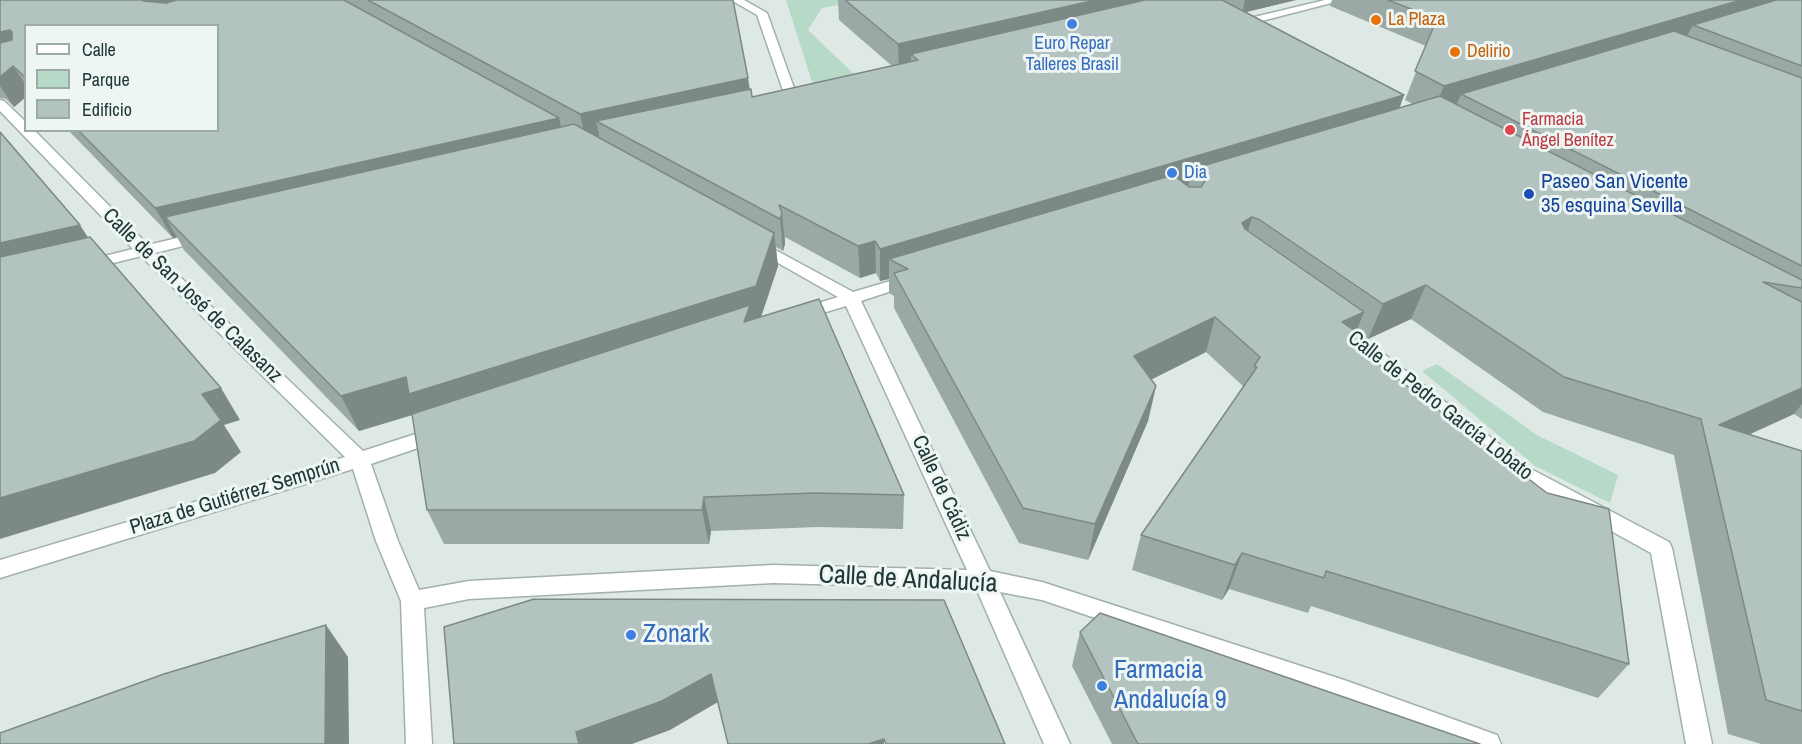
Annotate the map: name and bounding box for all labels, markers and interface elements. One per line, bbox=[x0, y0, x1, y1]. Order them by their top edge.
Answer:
place label: La Plaza bbox=[1388, 9, 1445, 31]
marker: La Plaza bbox=[1369, 13, 1383, 27]
marker: Euro Repar Talleres Brasil bbox=[1065, 17, 1079, 31]
legend bbox=[24, 24, 219, 132]
place label: Euro Repar Talleres Brasil bbox=[1026, 33, 1118, 76]
text: Calle bbox=[82, 37, 116, 62]
place label: Delirio bbox=[1467, 41, 1510, 63]
marker: Delirio bbox=[1448, 45, 1462, 59]
text: Parque bbox=[82, 67, 130, 92]
text: Edificio bbox=[82, 97, 132, 122]
place label: Farmacia Ángel Benítez bbox=[1522, 109, 1614, 152]
marker: Farmacia Ángel Benítez bbox=[1503, 123, 1517, 137]
place label: Dia bbox=[1184, 162, 1207, 184]
marker: Dia bbox=[1165, 166, 1179, 180]
place label: Paseo San Vicente 35 esquina Sevilla bbox=[1541, 169, 1688, 219]
marker: Paseo San Vicente 35 esquina Sevilla bbox=[1522, 187, 1536, 201]
street label: Calle de San José de Calasanz bbox=[97, 203, 287, 389]
street label: Calle de Pedro García Lobato bbox=[1342, 326, 1538, 486]
street label: Calle de Cádiz bbox=[906, 431, 976, 545]
street label: Plaza de Gutiérrez Semprún bbox=[127, 453, 343, 541]
street label: Calle de Andalucía bbox=[818, 560, 998, 600]
place label: Zonark bbox=[643, 619, 709, 651]
marker: Zonark bbox=[624, 628, 638, 642]
place label: Farmacia Andalucía 9 bbox=[1114, 655, 1227, 716]
marker: Farmacia Andalucía 9 bbox=[1095, 679, 1109, 693]

